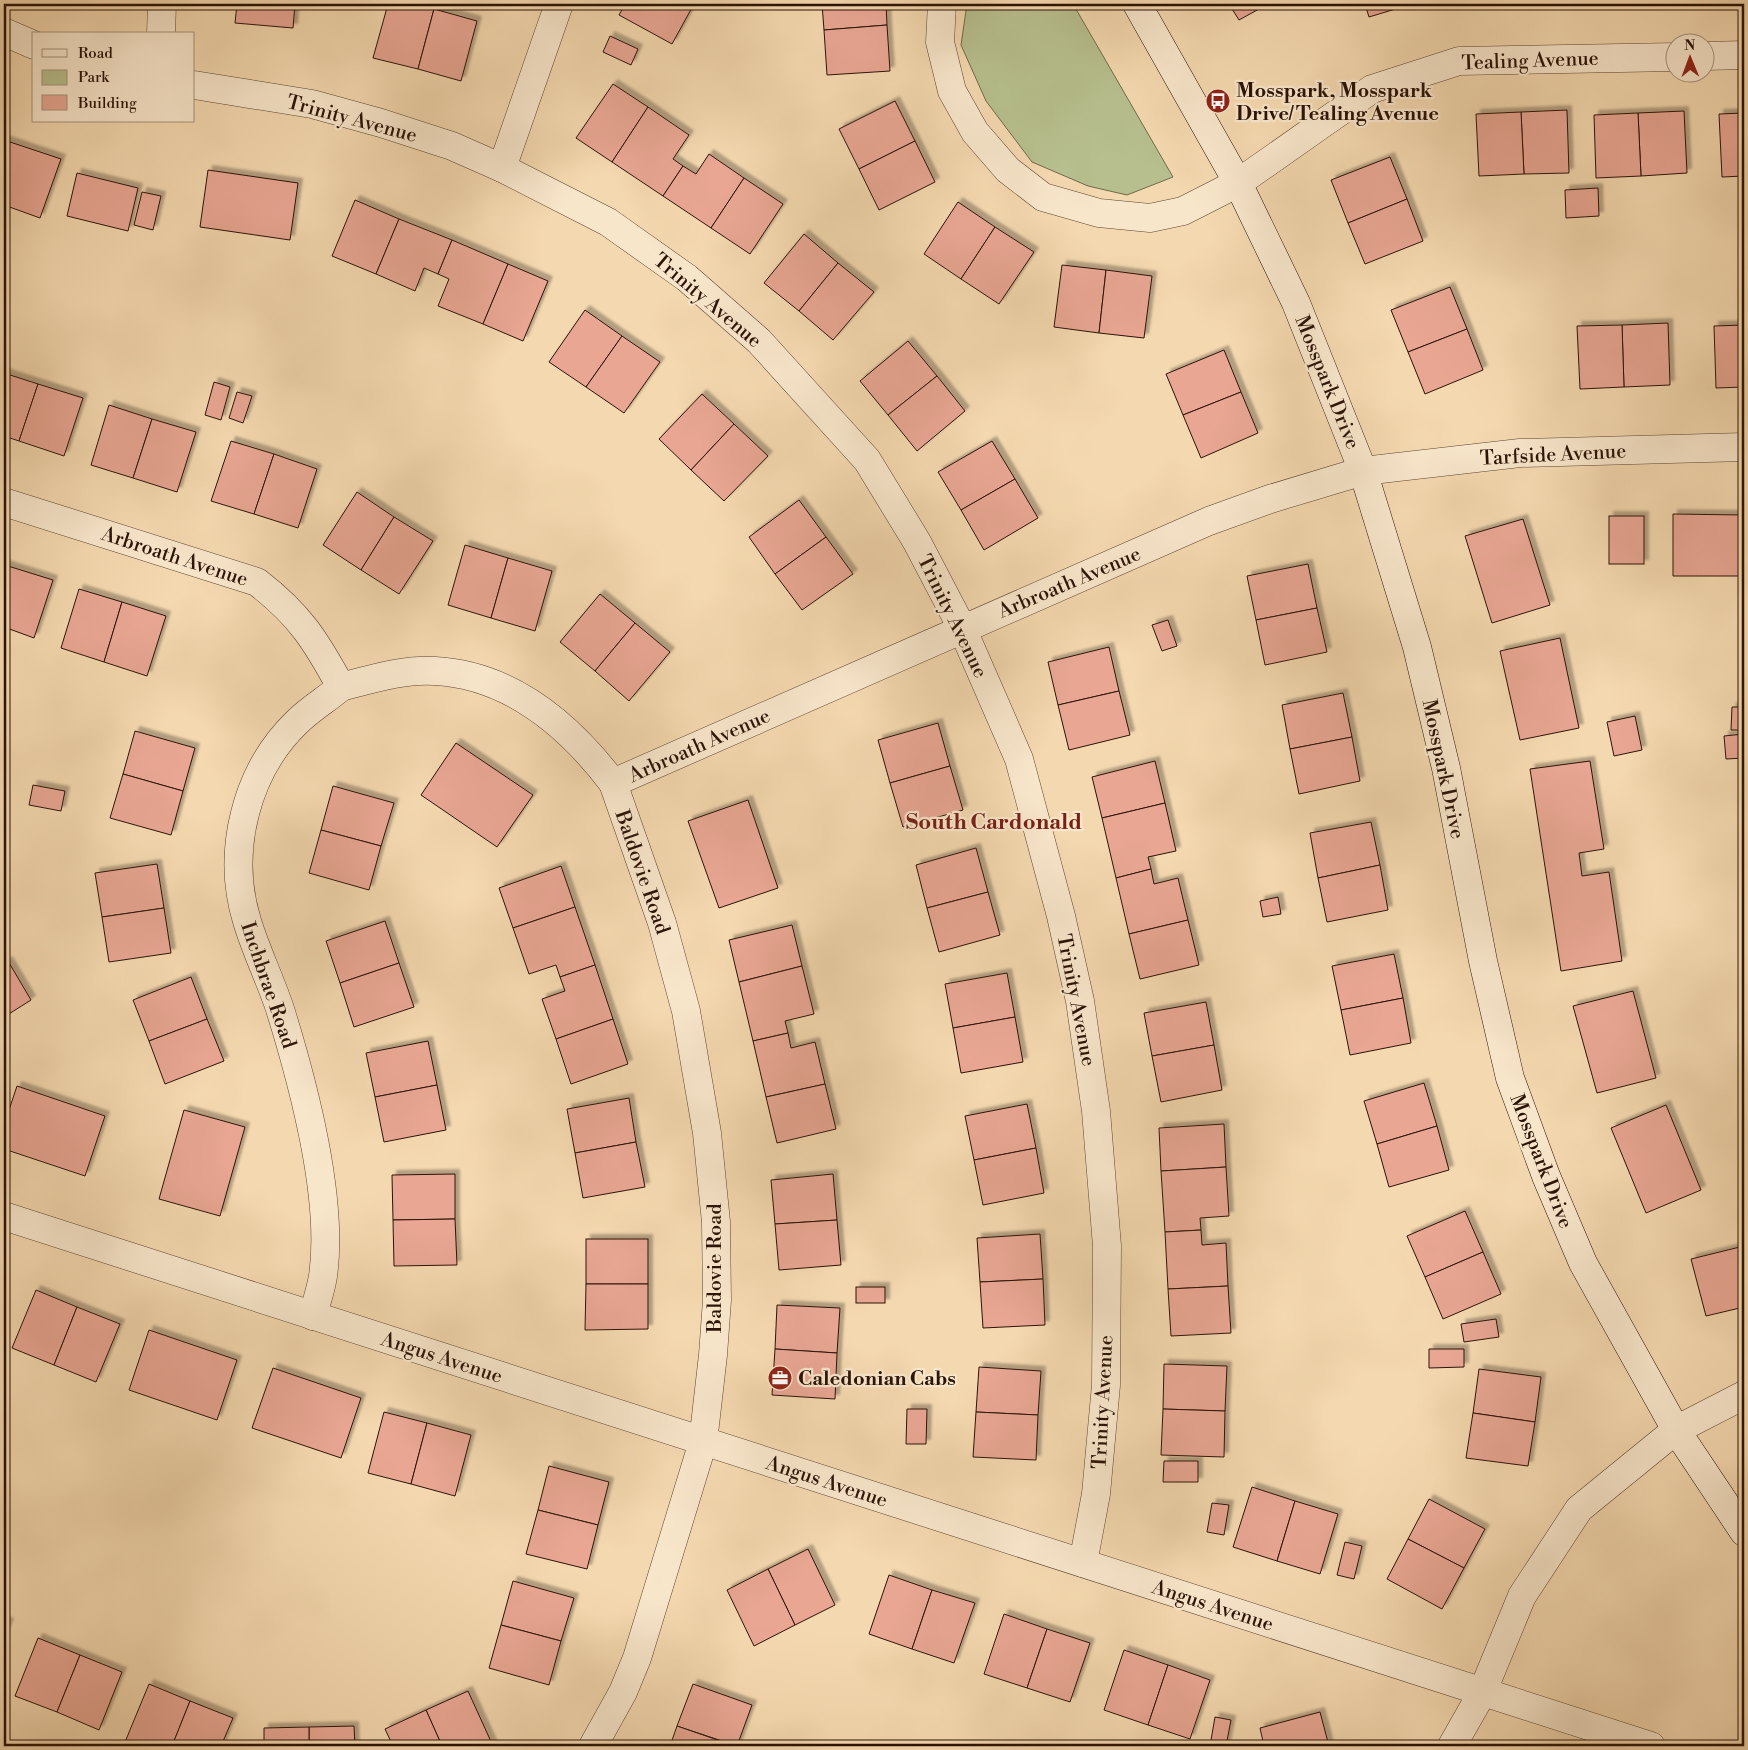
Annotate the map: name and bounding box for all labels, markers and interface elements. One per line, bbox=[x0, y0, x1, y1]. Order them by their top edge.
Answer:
legend bbox=[32, 32, 195, 122]
north arrow bbox=[1666, 32, 1716, 82]
text: N bbox=[1684, 37, 1695, 55]
text: Road bbox=[78, 44, 113, 63]
street label: Tealing Avenue bbox=[1461, 47, 1599, 76]
text: Park bbox=[78, 68, 110, 87]
place label: Mosspark, Mosspark Drive/ Tealing Avenue bbox=[1236, 79, 1439, 127]
bus stop icon: Mosspark, Mosspark Drive/ Tealing Avenue bbox=[1205, 88, 1231, 114]
street label: Trinity Avenue bbox=[284, 90, 420, 149]
text: Building bbox=[77, 94, 137, 113]
street label: Trinity Avenue bbox=[648, 249, 766, 354]
street label: Mosspark Drive bbox=[1288, 312, 1365, 453]
street label: Tarfside Avenue bbox=[1479, 439, 1627, 472]
street label: Arbroath Avenue bbox=[97, 522, 251, 593]
street label: Arbroath Avenue bbox=[994, 542, 1145, 625]
street label: Trinity Avenue bbox=[911, 551, 992, 682]
street label: Mosspark Drive bbox=[1416, 697, 1470, 841]
street label: Arbroath Avenue bbox=[624, 704, 774, 789]
street label: Baldovie Road bbox=[608, 806, 675, 938]
district label: South Cardonald bbox=[906, 809, 1082, 836]
street label: Inchbrae Road bbox=[234, 919, 301, 1053]
street label: Trinity Avenue bbox=[1050, 932, 1101, 1068]
street label: Mosspark Drive bbox=[1503, 1091, 1578, 1232]
street label: Baldovie Road bbox=[703, 1203, 728, 1334]
street label: Angus Avenue bbox=[377, 1327, 505, 1390]
street label: Trinity Avenue bbox=[1088, 1335, 1119, 1470]
office icon: Caledonian Cabs bbox=[767, 1365, 793, 1391]
place label: Caledonian Cabs bbox=[798, 1367, 956, 1392]
street label: Angus Avenue bbox=[762, 1451, 890, 1514]
street label: Angus Avenue bbox=[1148, 1575, 1276, 1638]

